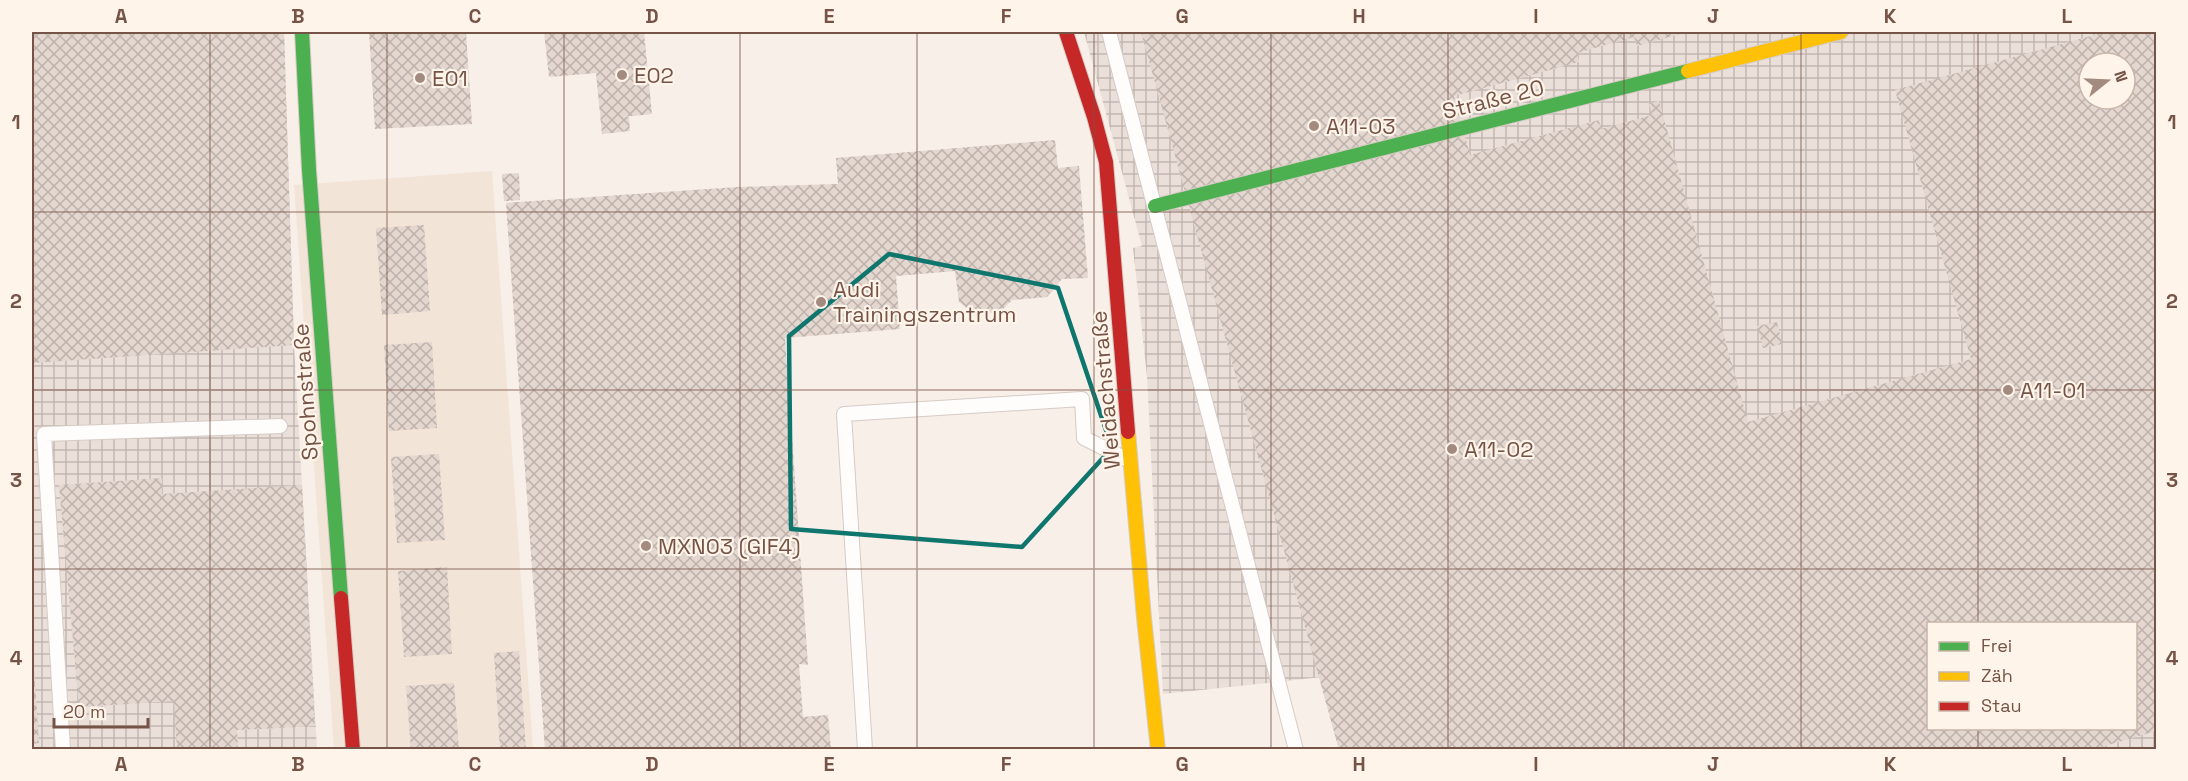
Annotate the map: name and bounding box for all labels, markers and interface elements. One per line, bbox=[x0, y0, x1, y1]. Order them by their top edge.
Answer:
text: A bbox=[115, 3, 128, 29]
text: B bbox=[291, 3, 305, 29]
text: C bbox=[469, 3, 482, 29]
text: D bbox=[645, 3, 659, 29]
text: E bbox=[823, 3, 835, 29]
text: F bbox=[1001, 3, 1012, 29]
text: G bbox=[1175, 3, 1189, 29]
text: H bbox=[1352, 3, 1366, 29]
text: I bbox=[1533, 3, 1539, 29]
text: J bbox=[1707, 3, 1719, 29]
text: K bbox=[1884, 3, 1897, 29]
text: L bbox=[2062, 3, 2073, 29]
north arrow bbox=[2077, 51, 2137, 111]
place label: E02 bbox=[634, 61, 674, 89]
place label: E01 bbox=[432, 64, 468, 92]
marker: E02 bbox=[615, 68, 629, 82]
text: N bbox=[2109, 68, 2132, 85]
marker: E01 bbox=[413, 71, 427, 85]
street label: Straße 20 bbox=[1439, 73, 1547, 125]
text: 1 bbox=[11, 109, 21, 135]
text: 1 bbox=[2167, 109, 2177, 135]
place label: A11-03 bbox=[1326, 112, 1396, 140]
marker: A11-03 bbox=[1307, 119, 1321, 133]
place label: Audi Trainingszentrum bbox=[833, 275, 1016, 328]
text: 2 bbox=[10, 288, 22, 314]
text: 2 bbox=[2166, 288, 2178, 314]
marker: Audi Trainingszentrum bbox=[814, 295, 828, 309]
street label: Weidachstraße bbox=[1084, 309, 1126, 471]
street label: Spohnstraße bbox=[286, 323, 324, 461]
place label: A11-01 bbox=[2020, 376, 2086, 404]
marker: A11-01 bbox=[2001, 383, 2015, 397]
place label: A11-02 bbox=[1464, 435, 1534, 463]
marker: A11-02 bbox=[1445, 442, 1459, 456]
text: 3 bbox=[10, 467, 22, 493]
text: 3 bbox=[2166, 467, 2178, 493]
place label: MXN03 (GIF4) bbox=[658, 532, 801, 560]
marker: MXN03 (GIF4) bbox=[639, 539, 653, 553]
legend bbox=[1927, 622, 2137, 730]
text: Frei bbox=[1981, 634, 2012, 657]
text: 4 bbox=[10, 645, 23, 671]
text: 4 bbox=[2166, 645, 2179, 671]
text: Zäh bbox=[1981, 664, 2013, 687]
scale bar bbox=[54, 691, 148, 729]
text: Stau bbox=[1981, 694, 2021, 717]
text: 20 m bbox=[63, 700, 106, 723]
text: A bbox=[115, 751, 128, 777]
text: B bbox=[291, 751, 305, 777]
text: C bbox=[469, 751, 482, 777]
text: D bbox=[645, 751, 659, 777]
text: E bbox=[823, 751, 835, 777]
text: F bbox=[1001, 751, 1012, 777]
text: G bbox=[1175, 751, 1189, 777]
text: H bbox=[1352, 751, 1366, 777]
text: I bbox=[1533, 751, 1539, 777]
text: J bbox=[1707, 751, 1719, 777]
text: K bbox=[1884, 751, 1897, 777]
text: L bbox=[2062, 751, 2073, 777]

